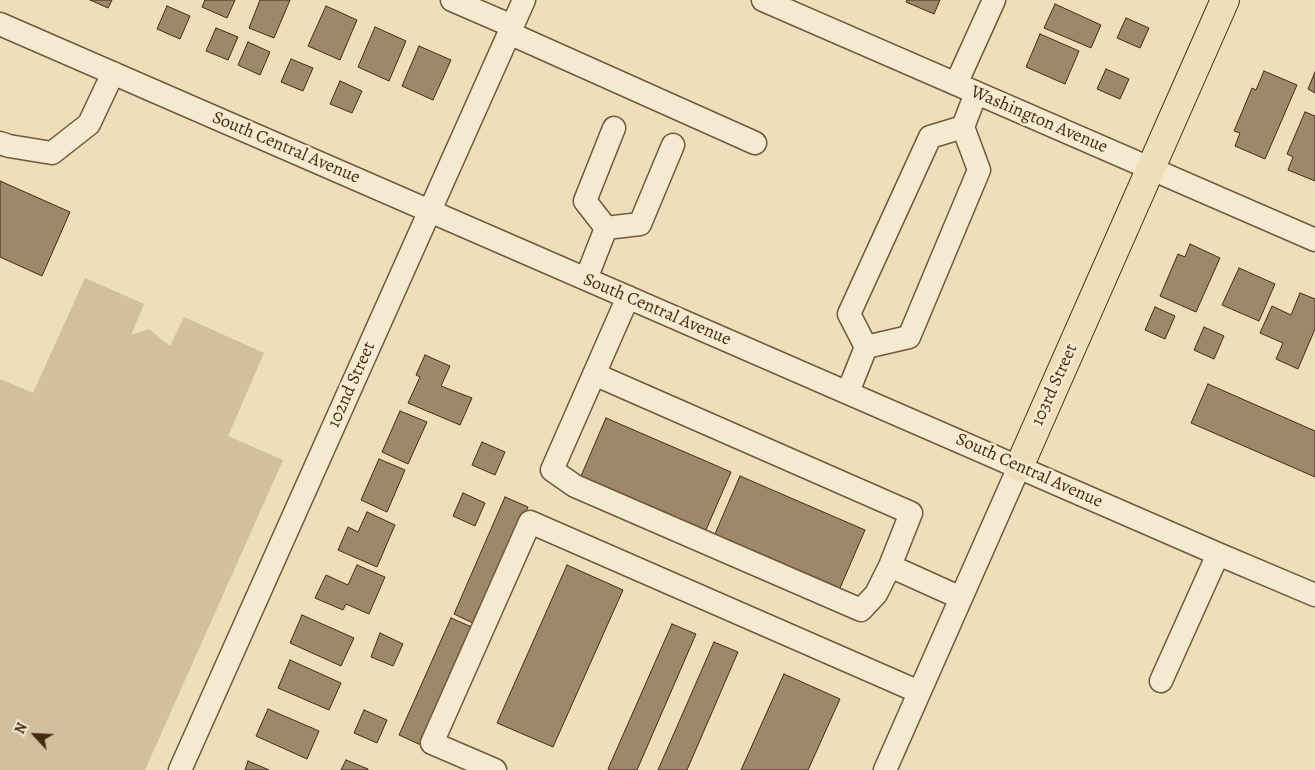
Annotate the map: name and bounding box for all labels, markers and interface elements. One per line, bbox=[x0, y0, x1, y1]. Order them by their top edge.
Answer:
street label: Washington Avenue bbox=[967, 81, 1111, 159]
street label: South Central Avenue bbox=[209, 107, 363, 189]
street label: South Central Avenue bbox=[580, 269, 734, 351]
street label: 102nd Street bbox=[323, 339, 381, 431]
street label: 103rd Street bbox=[1027, 341, 1083, 429]
street label: South Central Avenue bbox=[952, 429, 1106, 513]
north arrow bbox=[10, 710, 60, 760]
text: N bbox=[10, 720, 32, 737]

